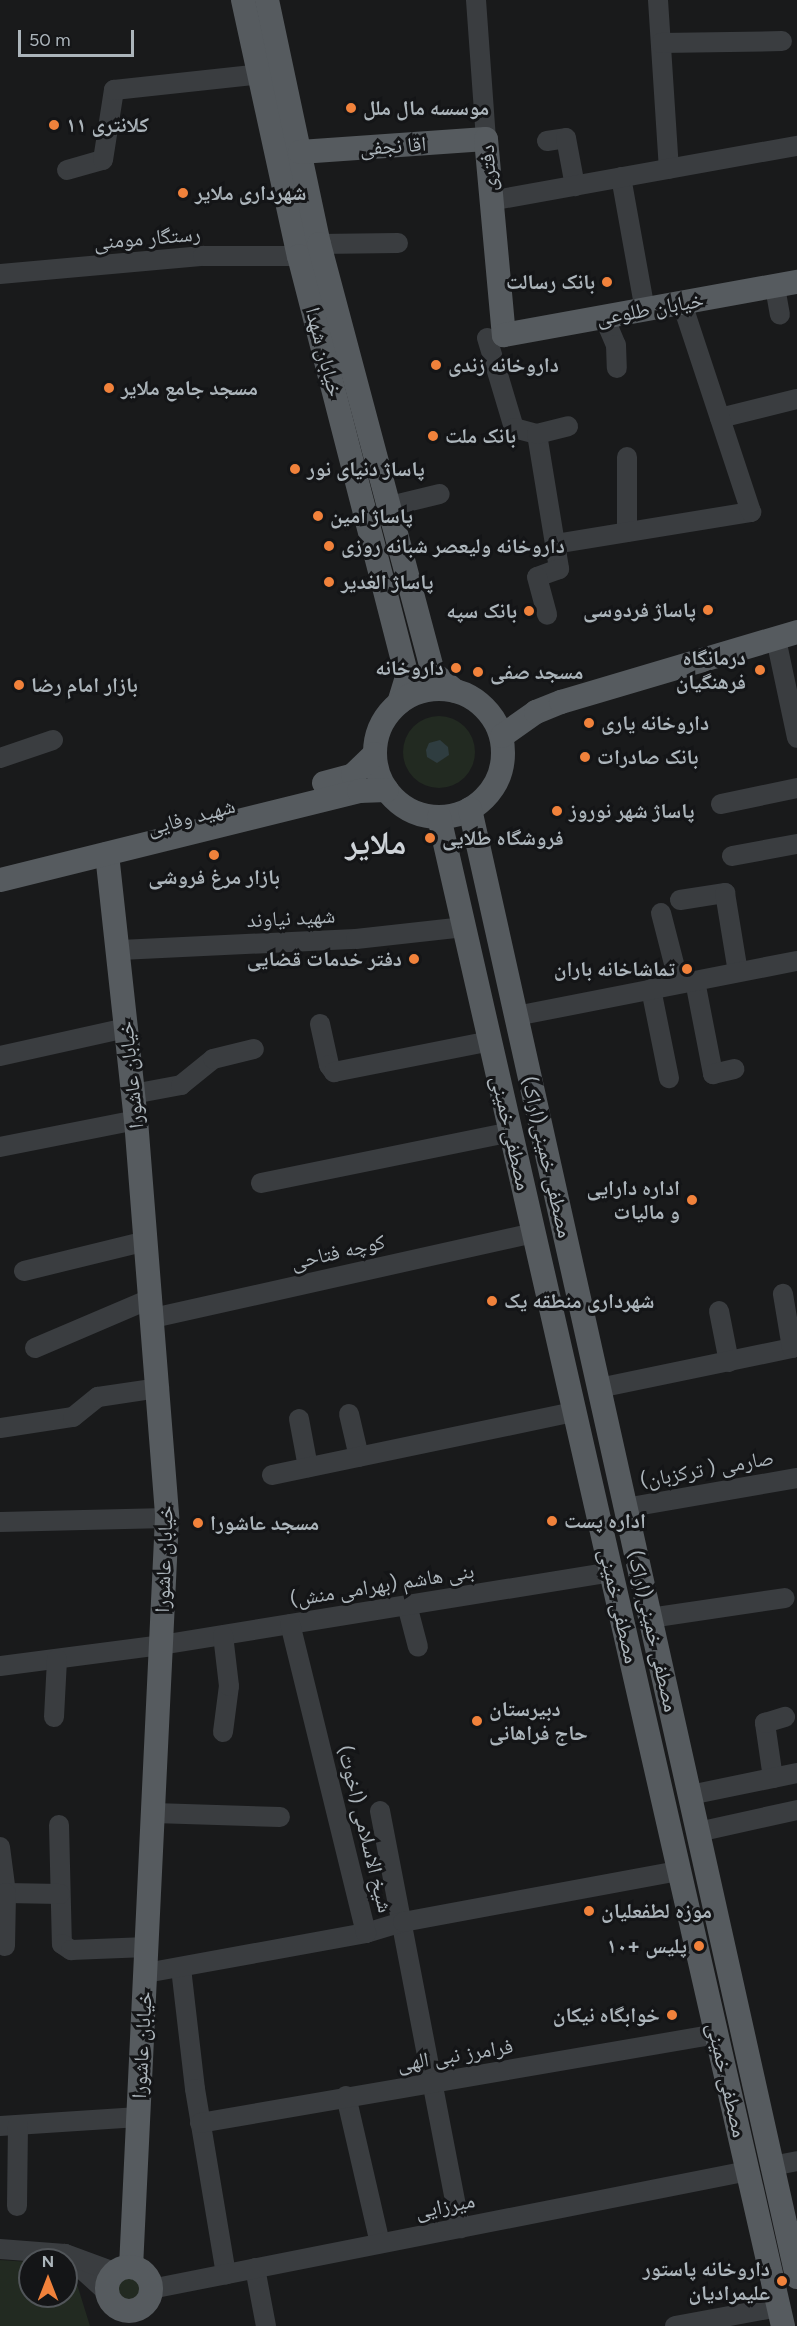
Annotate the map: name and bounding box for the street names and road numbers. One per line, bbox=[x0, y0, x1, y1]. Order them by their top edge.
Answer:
street label: اقا نجفی bbox=[359, 131, 427, 161]
street label: دفتری bbox=[474, 144, 502, 192]
street label: رستگار مومنی bbox=[92, 221, 202, 255]
street label: خیابان طلوعی bbox=[594, 287, 706, 331]
street label: خیابان شهدا bbox=[300, 305, 348, 399]
street label: شهید وفایی bbox=[144, 793, 238, 841]
street label: شهید نیاوند bbox=[246, 903, 336, 933]
street label: خیابان عاشورا bbox=[113, 1020, 149, 1130]
street label: مصطفی خمینی bbox=[486, 1073, 536, 1193]
street label: مصطفی خمینی(اراک) bbox=[516, 1074, 578, 1240]
street label: کوچه فتاحی bbox=[288, 1229, 388, 1275]
street label: صارمی ( ترکزبان) bbox=[638, 1445, 776, 1493]
street label: خیابان عاشورا bbox=[150, 1505, 178, 1613]
street label: مصطفی خمینی bbox=[594, 1546, 644, 1666]
street label: مصطفی خمینی(اراک) bbox=[622, 1548, 684, 1714]
street label: بنی هاشم (بهرامی منش) bbox=[288, 1558, 476, 1612]
street label: شیخ الاسلامی (اخوت) bbox=[332, 1743, 398, 1915]
street label: خیابان عاشورا bbox=[127, 1991, 157, 2099]
street label: مصطفی خمینی bbox=[702, 2020, 752, 2140]
street label: فرامرز نبی الهی bbox=[395, 2033, 515, 2077]
street label: میرزایی bbox=[413, 2188, 477, 2224]

